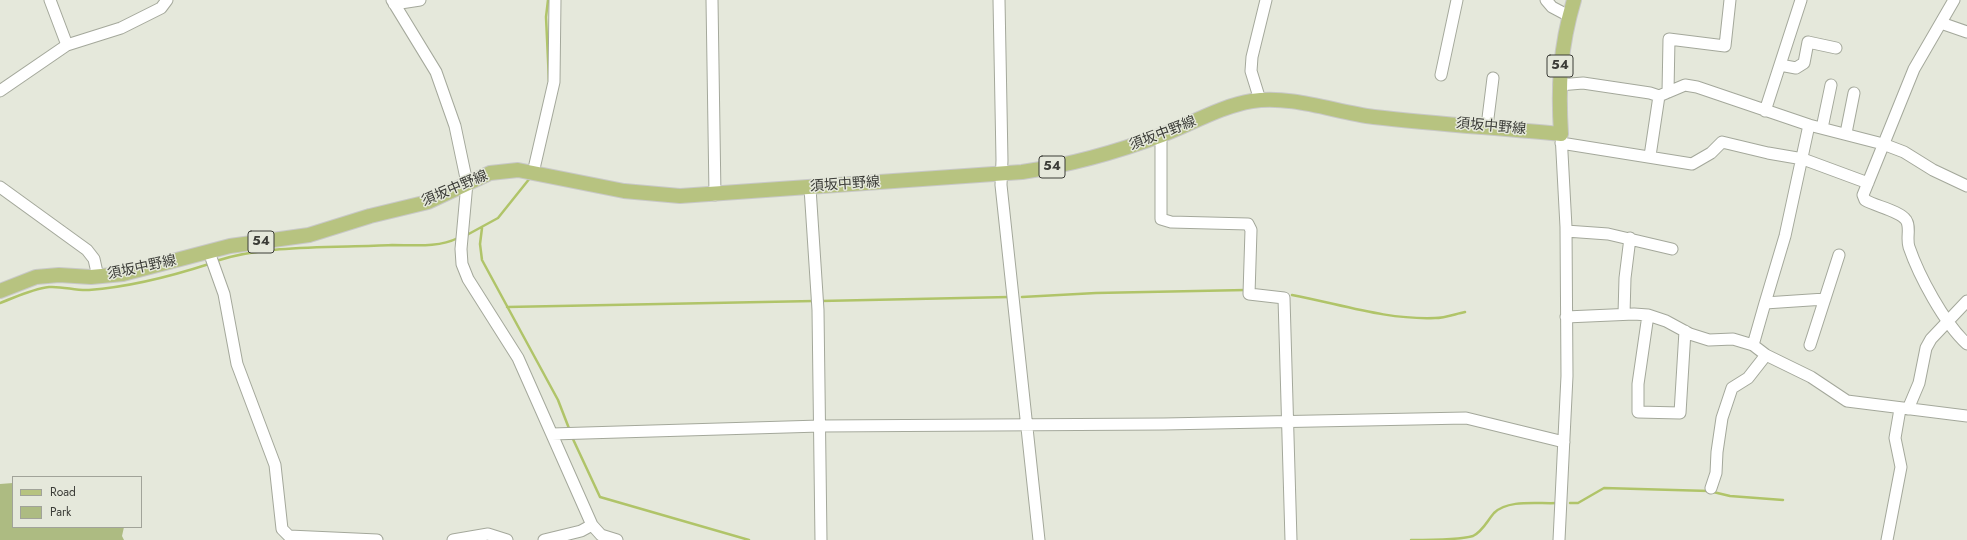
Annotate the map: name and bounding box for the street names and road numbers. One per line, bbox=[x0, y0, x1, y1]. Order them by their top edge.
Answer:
road number: 54 bbox=[1547, 55, 1573, 77]
street label: 須坂中野線 bbox=[1127, 114, 1199, 154]
street label: 須坂中野線 bbox=[1455, 116, 1527, 138]
road number: 54 bbox=[1039, 156, 1065, 178]
street label: 須坂中野線 bbox=[420, 168, 490, 210]
street label: 須坂中野線 bbox=[809, 174, 881, 196]
road number: 54 bbox=[248, 231, 274, 253]
street label: 須坂中野線 bbox=[106, 253, 178, 283]

